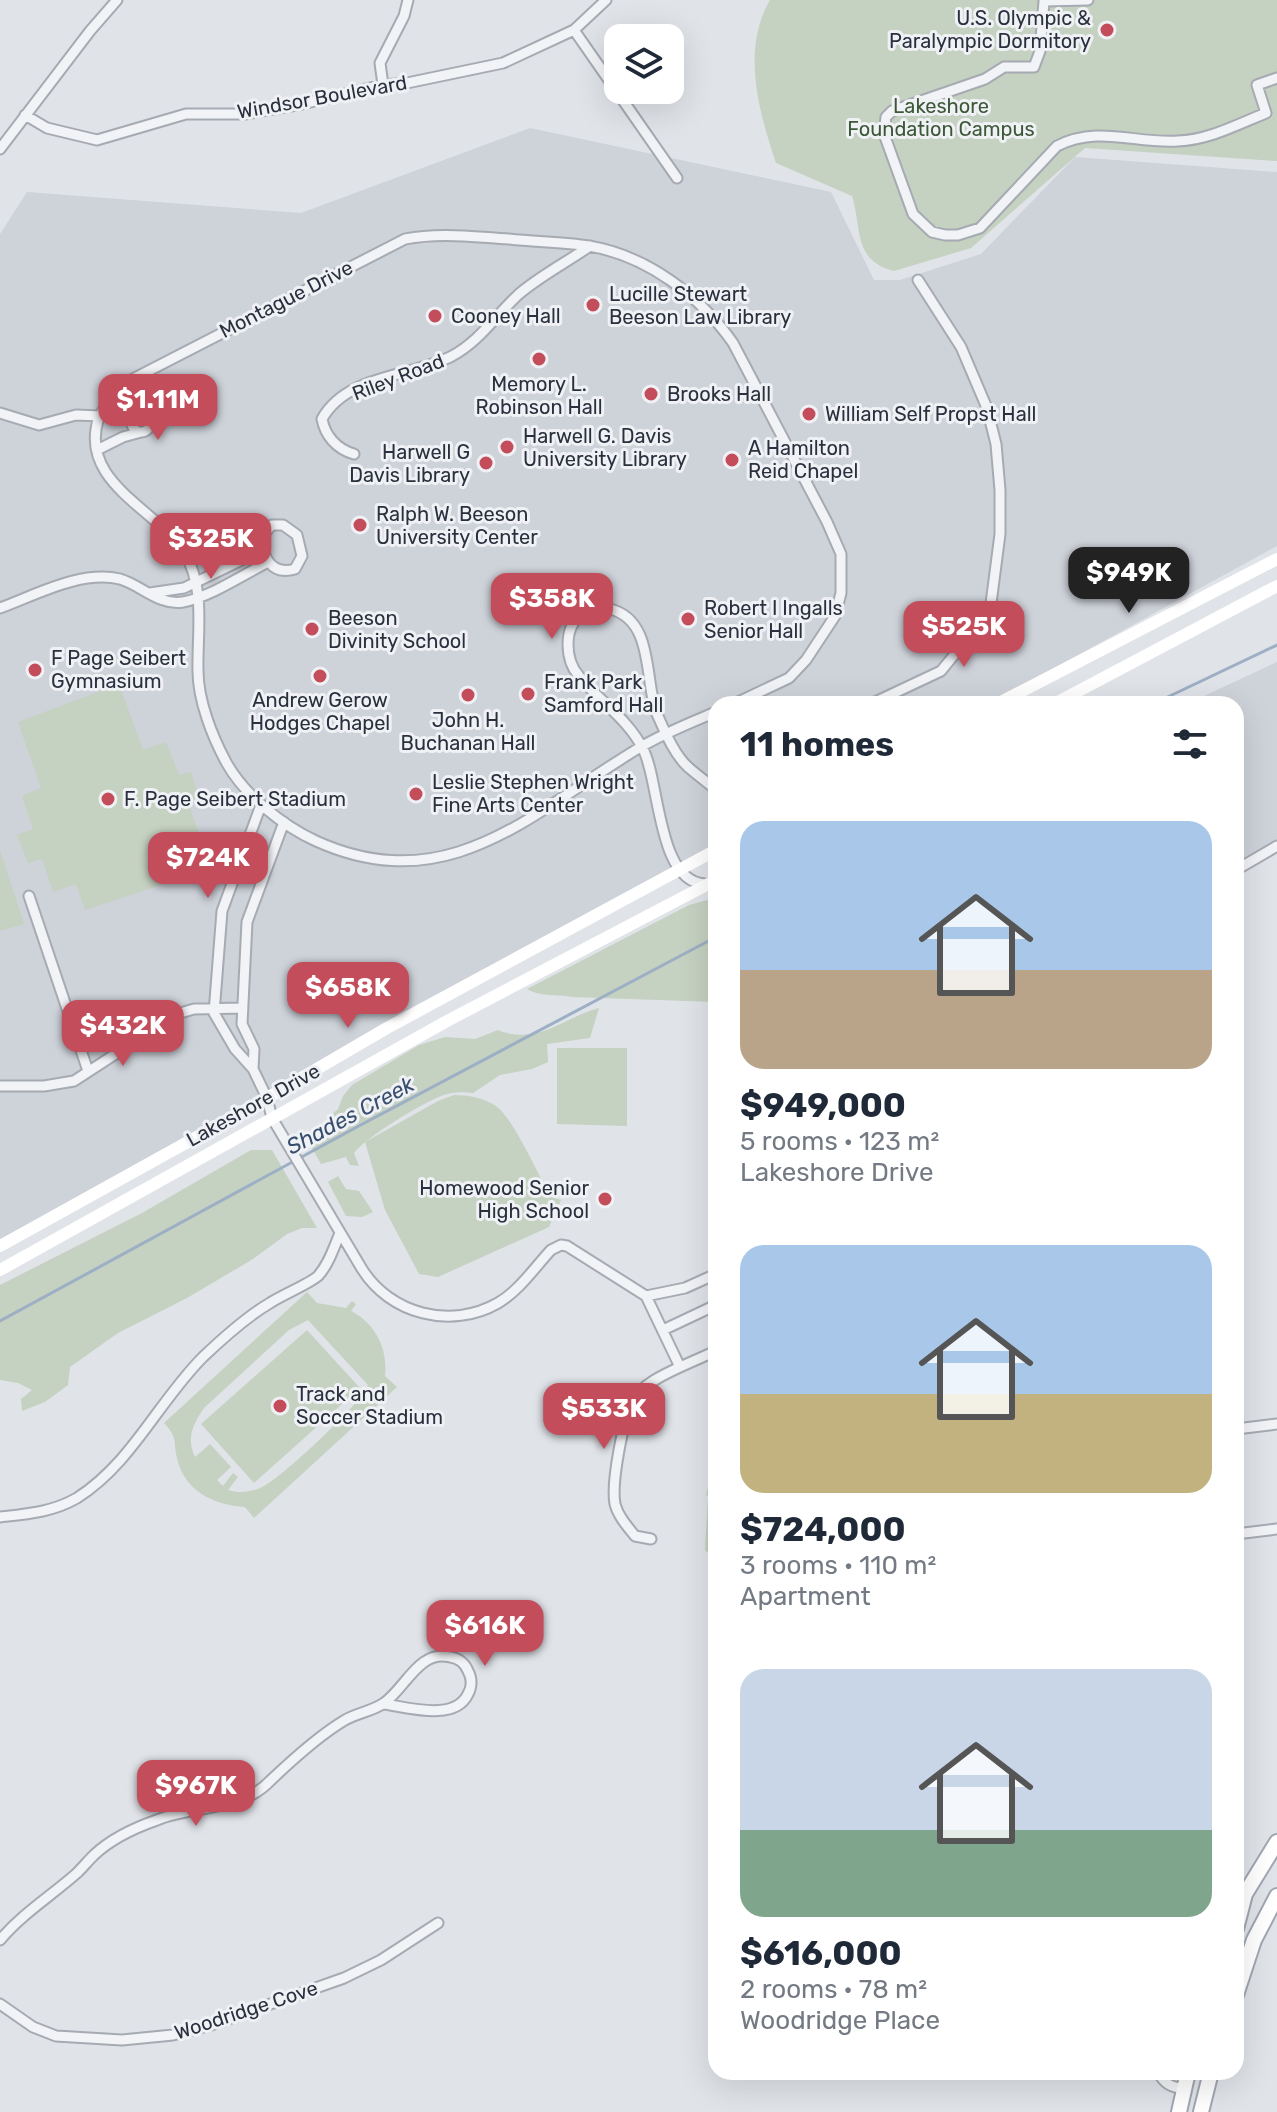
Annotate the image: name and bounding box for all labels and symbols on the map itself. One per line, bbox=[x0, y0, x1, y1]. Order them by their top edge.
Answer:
place label: U.S. Olympic & Paralympic Dormitory bbox=[889, 6, 1091, 53]
marker: U.S. Olympic & Paralympic Dormitory bbox=[1098, 21, 1116, 39]
street label: Windsor Boulevard bbox=[235, 70, 409, 124]
park label: Lakeshore Foundation Campus bbox=[847, 94, 1035, 141]
street label: Montague Drive bbox=[215, 255, 357, 343]
place label: Lucille Stewart Beeson Law Library bbox=[609, 282, 791, 329]
marker: Lucille Stewart Beeson Law Library bbox=[584, 296, 602, 314]
place label: Cooney Hall bbox=[451, 304, 561, 328]
marker: Cooney Hall bbox=[426, 307, 444, 325]
street label: Riley Road bbox=[349, 349, 447, 405]
marker: Memory L. Robinson Hall bbox=[530, 350, 548, 368]
place label: Memory L. Robinson Hall bbox=[475, 372, 603, 419]
pin: $1.11M bbox=[93, 374, 223, 442]
place label: Brooks Hall bbox=[667, 382, 771, 406]
marker: Brooks Hall bbox=[642, 385, 660, 403]
place label: William Self Propst Hall bbox=[825, 402, 1036, 426]
marker: William Self Propst Hall bbox=[800, 405, 818, 423]
place label: Harwell G. Davis University Library bbox=[523, 424, 687, 471]
place label: A Hamilton Reid Chapel bbox=[748, 436, 858, 483]
marker: Harwell G. Davis University Library bbox=[498, 438, 516, 456]
place label: Harwell G Davis Library bbox=[349, 440, 470, 487]
marker: A Hamilton Reid Chapel bbox=[723, 451, 741, 469]
marker: Harwell G Davis Library bbox=[477, 454, 495, 472]
place label: Ralph W. Beeson University Center bbox=[376, 502, 538, 549]
pin: $325K bbox=[155, 513, 267, 581]
marker: Ralph W. Beeson University Center bbox=[351, 516, 369, 534]
pin: $949K bbox=[1073, 547, 1185, 615]
pin: $358K bbox=[496, 573, 608, 641]
place label: Robert I Ingalls Senior Hall bbox=[704, 596, 843, 643]
pin: $525K bbox=[908, 601, 1020, 669]
place label: Beeson Divinity School bbox=[328, 606, 466, 653]
marker: Robert I Ingalls Senior Hall bbox=[679, 610, 697, 628]
marker: Beeson Divinity School bbox=[303, 620, 321, 638]
place label: F Page Seibert Gymnasium bbox=[51, 646, 186, 693]
marker: F Page Seibert Gymnasium bbox=[26, 661, 44, 679]
marker: Andrew Gerow Hodges Chapel bbox=[311, 667, 329, 685]
place label: Frank Park Samford Hall bbox=[544, 670, 663, 717]
marker: Frank Park Samford Hall bbox=[519, 685, 537, 703]
marker: John H. Buchanan Hall bbox=[459, 686, 477, 704]
place label: Andrew Gerow Hodges Chapel bbox=[250, 688, 390, 735]
place label: John H. Buchanan Hall bbox=[401, 708, 535, 755]
place label: Leslie Stephen Wright Fine Arts Center bbox=[432, 770, 634, 817]
marker: Leslie Stephen Wright Fine Arts Center bbox=[407, 785, 425, 803]
place label: F. Page Seibert Stadium bbox=[124, 787, 346, 811]
marker: F. Page Seibert Stadium bbox=[99, 790, 117, 808]
pin: $724K bbox=[152, 832, 264, 900]
pin: $658K bbox=[292, 962, 404, 1030]
pin: $432K bbox=[67, 1000, 179, 1068]
street label: Lakeshore Drive bbox=[182, 1058, 324, 1152]
water label: Shades Creek bbox=[282, 1070, 419, 1160]
place label: Homewood Senior High School bbox=[419, 1176, 589, 1223]
marker: Homewood Senior High School bbox=[596, 1190, 614, 1208]
place label: Track and Soccer Stadium bbox=[296, 1382, 443, 1429]
pin: $533K bbox=[548, 1383, 660, 1451]
marker: Track and Soccer Stadium bbox=[271, 1397, 289, 1415]
pin: $616K bbox=[429, 1600, 541, 1668]
pin: $967K bbox=[140, 1760, 252, 1828]
street label: Woodridge Cove bbox=[171, 1976, 321, 2044]

